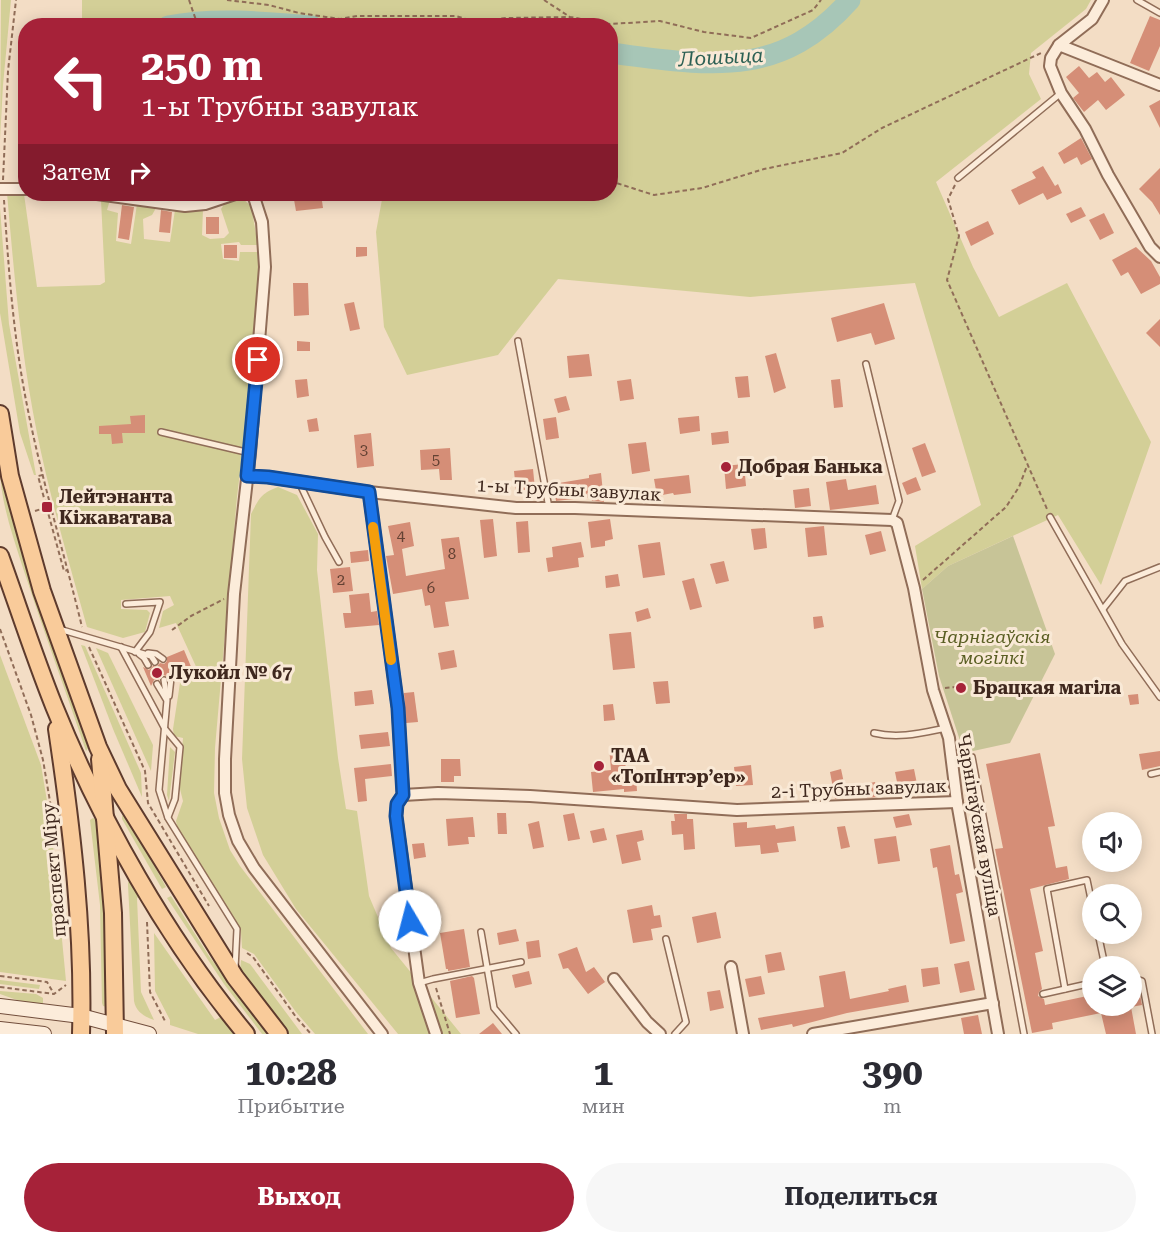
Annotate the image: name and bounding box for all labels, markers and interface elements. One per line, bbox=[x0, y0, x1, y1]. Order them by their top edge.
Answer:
text: 250 m bbox=[141, 41, 263, 90]
icon: left bbox=[42, 42, 120, 120]
water label: Лошыца bbox=[677, 43, 764, 71]
text: 1-ы Трубны завулак bbox=[141, 91, 419, 123]
icon: right bbox=[123, 156, 156, 189]
text: Затем bbox=[42, 160, 111, 185]
pin bbox=[232, 334, 283, 385]
icon: arrive bbox=[241, 343, 274, 376]
house number: 3 bbox=[360, 441, 368, 459]
house number: 5 bbox=[432, 451, 440, 469]
place label: Добрая Банька bbox=[738, 456, 883, 477]
marker: Добрая Банька bbox=[719, 460, 733, 474]
street label: 1-ы Трубны завулак bbox=[476, 474, 662, 505]
place label: Лейтэнанта Кіжаватава bbox=[59, 486, 173, 528]
marker: Лейтэнанта Кіжаватава bbox=[40, 500, 54, 514]
house number: 4 bbox=[397, 527, 406, 545]
house number: 8 bbox=[448, 545, 456, 563]
house number: 2 bbox=[337, 571, 345, 589]
house number: 6 bbox=[427, 579, 435, 597]
park label: Чарнігаўскія могілкі bbox=[933, 626, 1051, 668]
place label: Лукойл № 67 bbox=[169, 662, 292, 683]
marker: Лукойл № 67 bbox=[150, 666, 164, 680]
place label: Брацкая магіла bbox=[973, 677, 1122, 698]
marker: Брацкая магіла bbox=[954, 681, 968, 695]
street label: Чарнігаўская вуліца bbox=[953, 732, 1006, 918]
place label: ТАА «ТопІнтэрʼер» bbox=[611, 745, 746, 787]
marker: ТАА «ТопІнтэрʼер» bbox=[592, 759, 606, 773]
street label: 2-і Трубны завулак bbox=[771, 775, 947, 802]
street label: праспект Міру bbox=[37, 802, 70, 938]
map controls bbox=[1082, 812, 1142, 1016]
button: sound bbox=[1082, 812, 1142, 872]
button: search bbox=[1082, 884, 1142, 944]
position arrow bbox=[378, 889, 442, 953]
button: layers bbox=[1082, 956, 1142, 1016]
text: 10:28 bbox=[245, 1052, 337, 1094]
text: 1 bbox=[593, 1052, 613, 1094]
text: 390 bbox=[862, 1052, 923, 1094]
text: Прибытие bbox=[237, 1094, 345, 1118]
text: мин bbox=[582, 1094, 625, 1118]
text: m bbox=[883, 1094, 901, 1118]
button: Выход bbox=[24, 1163, 574, 1232]
button: Поделиться bbox=[586, 1163, 1136, 1232]

